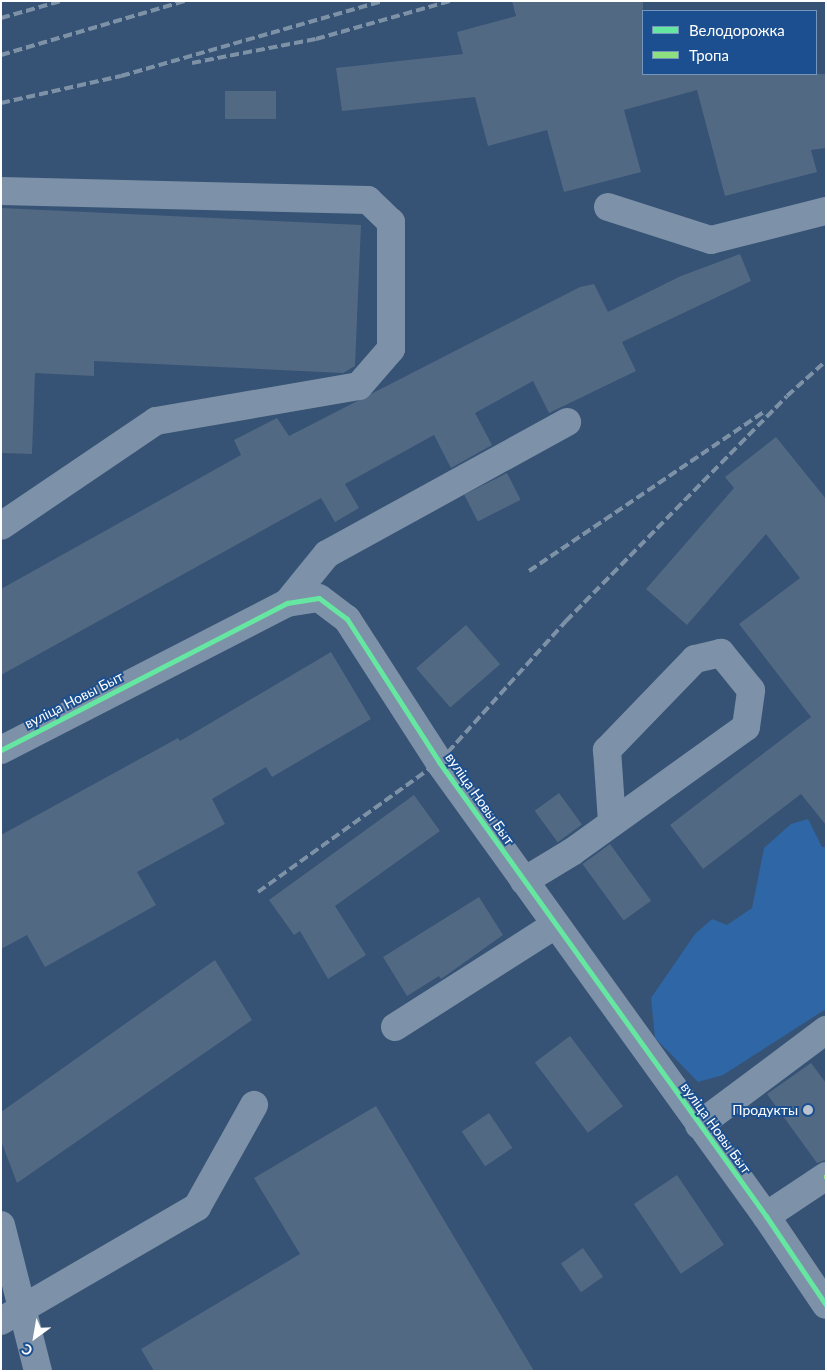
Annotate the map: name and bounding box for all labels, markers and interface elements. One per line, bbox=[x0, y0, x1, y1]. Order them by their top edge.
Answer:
legend bbox=[642, 10, 817, 75]
text: Велодорожка bbox=[689, 21, 785, 39]
text: Тропа bbox=[689, 46, 729, 64]
street label: вуліца Новы Быт bbox=[22, 668, 126, 732]
street label: вуліца Новы Быт bbox=[442, 750, 518, 848]
street label: вуліца Новы Быт bbox=[677, 1079, 755, 1177]
place label: Продукты bbox=[732, 1102, 798, 1118]
marker: Продукты bbox=[802, 1104, 814, 1116]
north arrow bbox=[10, 1312, 60, 1362]
text: С bbox=[18, 1340, 35, 1360]

